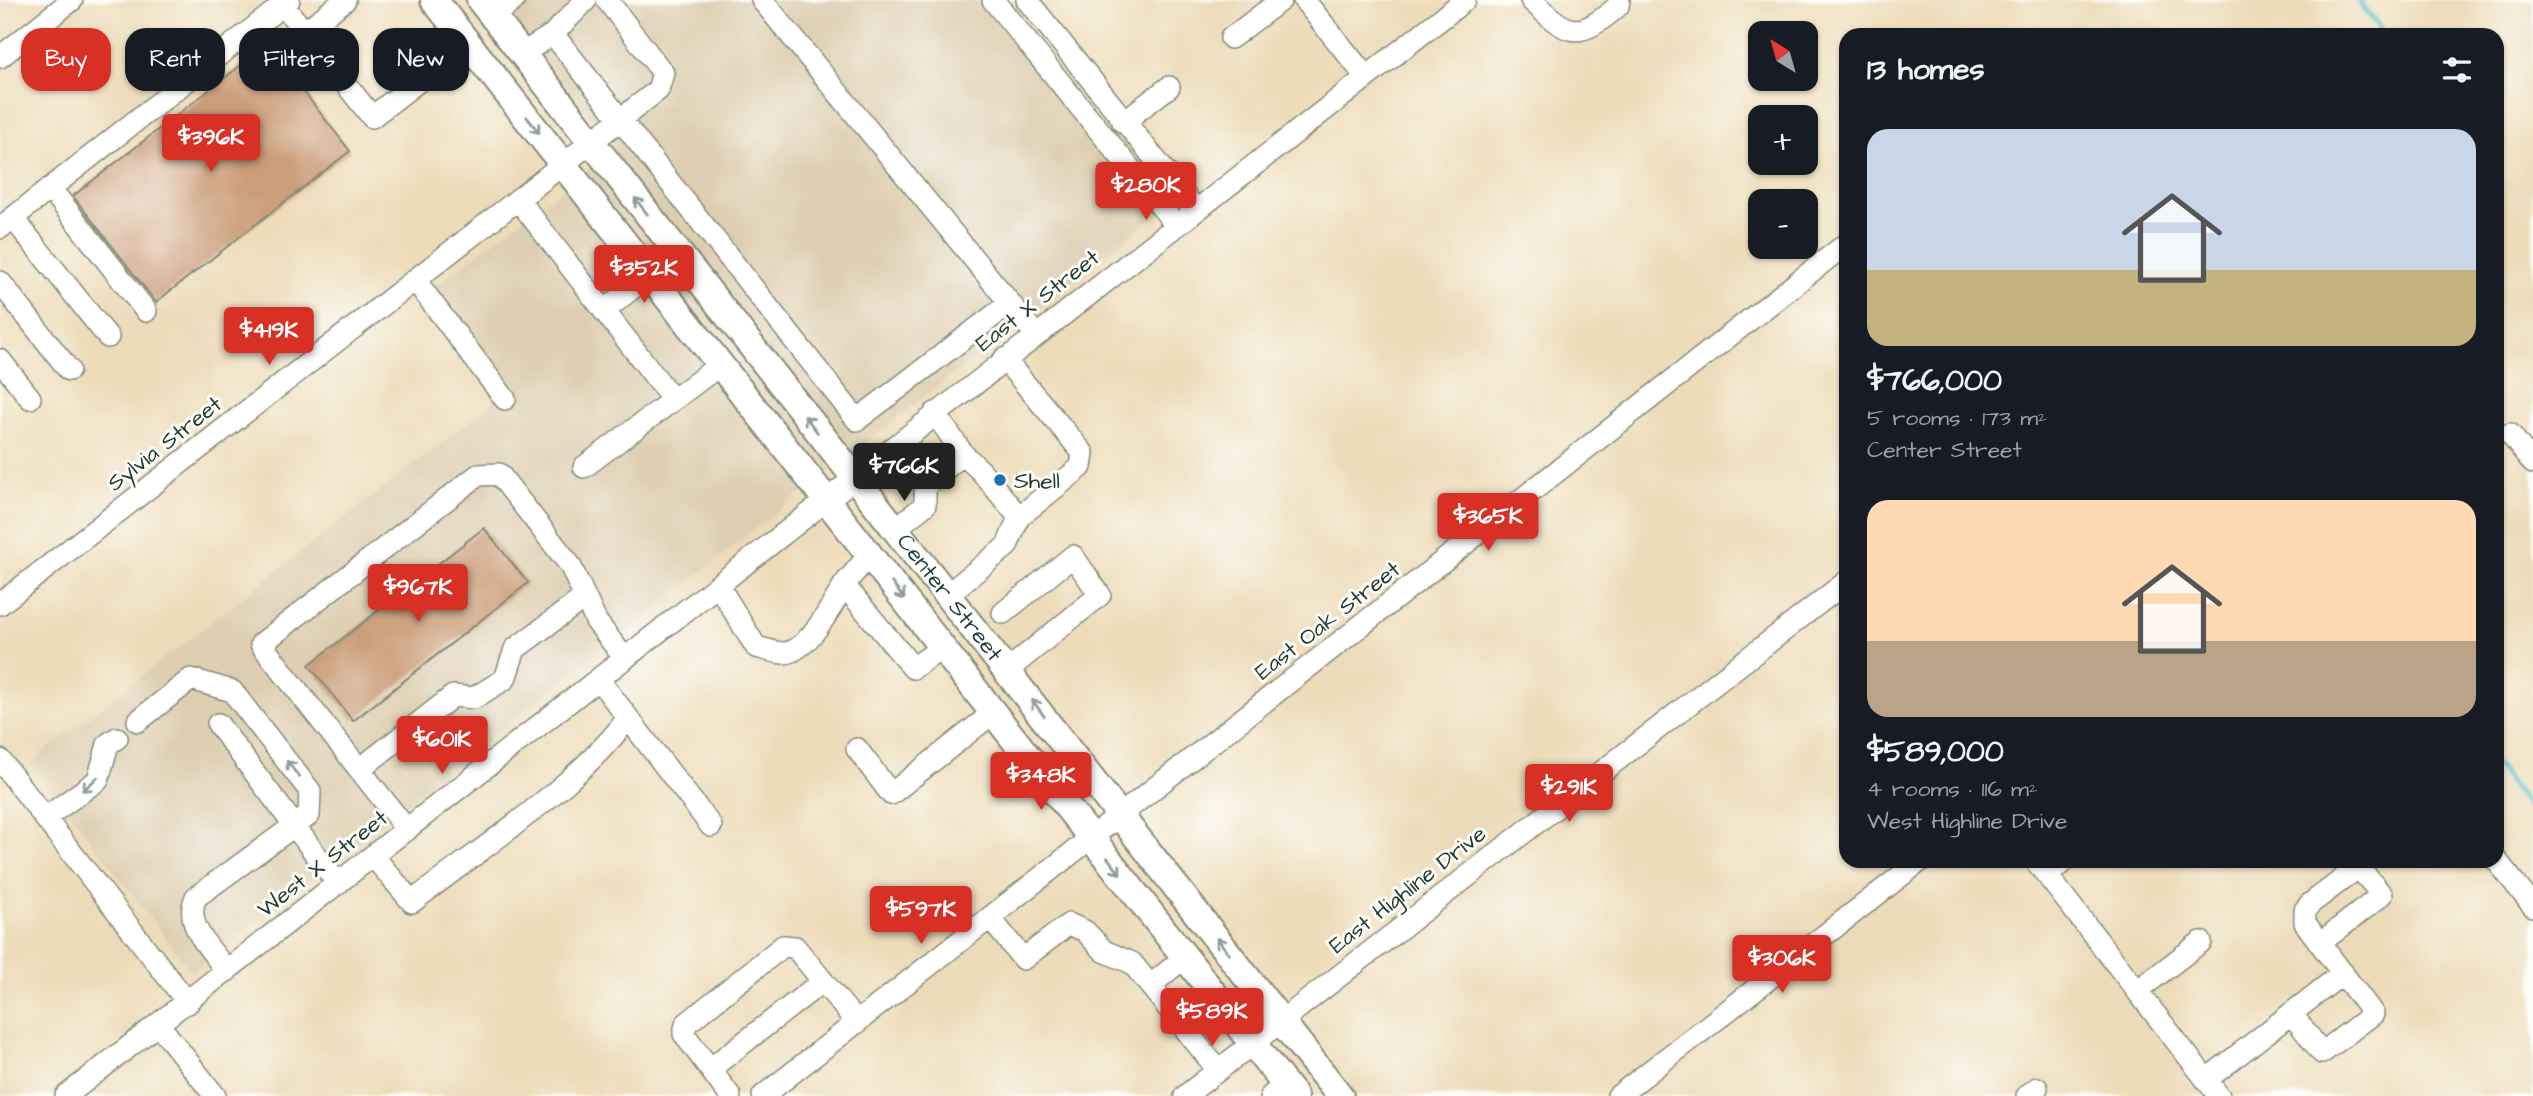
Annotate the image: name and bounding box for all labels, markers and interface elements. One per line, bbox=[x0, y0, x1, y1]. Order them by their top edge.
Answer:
north arrow bbox=[1748, 21, 1818, 91]
map controls bbox=[1748, 21, 1818, 259]
chip: Buy bbox=[21, 28, 111, 91]
chip: Rent bbox=[125, 28, 225, 91]
chip: Filters bbox=[239, 28, 359, 91]
chip: New bbox=[373, 28, 469, 91]
text: 13 homes bbox=[1867, 49, 1984, 91]
icon: filters bbox=[2438, 51, 2476, 89]
button: + bbox=[1748, 105, 1818, 175]
pin: $396K bbox=[162, 114, 260, 174]
one-way arrow bbox=[525, 116, 540, 134]
text: $396K bbox=[178, 121, 244, 153]
pin: $280K bbox=[1097, 162, 1195, 222]
text: $280K bbox=[1111, 169, 1181, 201]
icon: home bbox=[2109, 175, 2235, 301]
button: − bbox=[1748, 189, 1818, 259]
one-way arrow bbox=[634, 197, 649, 215]
street label: East X Street bbox=[969, 242, 1107, 359]
pin: $352K bbox=[595, 246, 693, 305]
text: $352K bbox=[610, 252, 678, 284]
pin: $419K bbox=[220, 308, 318, 367]
text: $419K bbox=[240, 314, 298, 346]
text: $766,000 bbox=[1867, 360, 2002, 402]
street label: Sylvia Street bbox=[100, 388, 230, 500]
text: 5 rooms · 173 m² bbox=[1867, 402, 2047, 434]
one-way arrow bbox=[804, 415, 819, 433]
text: Center Street bbox=[1867, 434, 2022, 466]
pin: $766K bbox=[855, 444, 953, 503]
text: $766K bbox=[869, 450, 939, 482]
place label: Shell bbox=[1014, 465, 1060, 497]
marker: Shell bbox=[992, 472, 1008, 488]
pin: $365K bbox=[1439, 494, 1537, 553]
text: $365K bbox=[1453, 500, 1523, 532]
street label: Center Street bbox=[889, 527, 1010, 669]
icon: home bbox=[2109, 546, 2235, 672]
street label: East Oak Street bbox=[1248, 553, 1408, 688]
pin: $967K bbox=[369, 564, 467, 624]
text: $967K bbox=[384, 571, 452, 603]
one-way arrow bbox=[890, 581, 905, 600]
one-way arrow bbox=[1031, 699, 1046, 718]
pin: $601K bbox=[393, 716, 491, 776]
text: $601K bbox=[413, 723, 471, 755]
text: $589,000 bbox=[1867, 731, 2004, 773]
pin: $348K bbox=[992, 752, 1090, 812]
text: $348K bbox=[1007, 759, 1076, 791]
one-way arrow bbox=[285, 760, 300, 778]
pin: $291K bbox=[1520, 764, 1618, 824]
text: $291K bbox=[1541, 771, 1597, 803]
text: 4 rooms · 116 m² bbox=[1867, 773, 2038, 805]
one-way arrow bbox=[81, 776, 99, 792]
street label: West X Street bbox=[250, 802, 395, 925]
text: West Highline Drive bbox=[1867, 805, 2068, 837]
street label: East Highline Drive bbox=[1322, 818, 1494, 962]
one-way arrow bbox=[1106, 857, 1122, 875]
pin: $597K bbox=[872, 886, 970, 946]
text: $597K bbox=[886, 893, 956, 925]
pin: $306K bbox=[1733, 936, 1831, 995]
one-way arrow bbox=[1215, 937, 1230, 955]
text: $306K bbox=[1748, 942, 1816, 974]
pin: $589K bbox=[1163, 988, 1261, 1048]
text: $589K bbox=[1176, 995, 1248, 1027]

